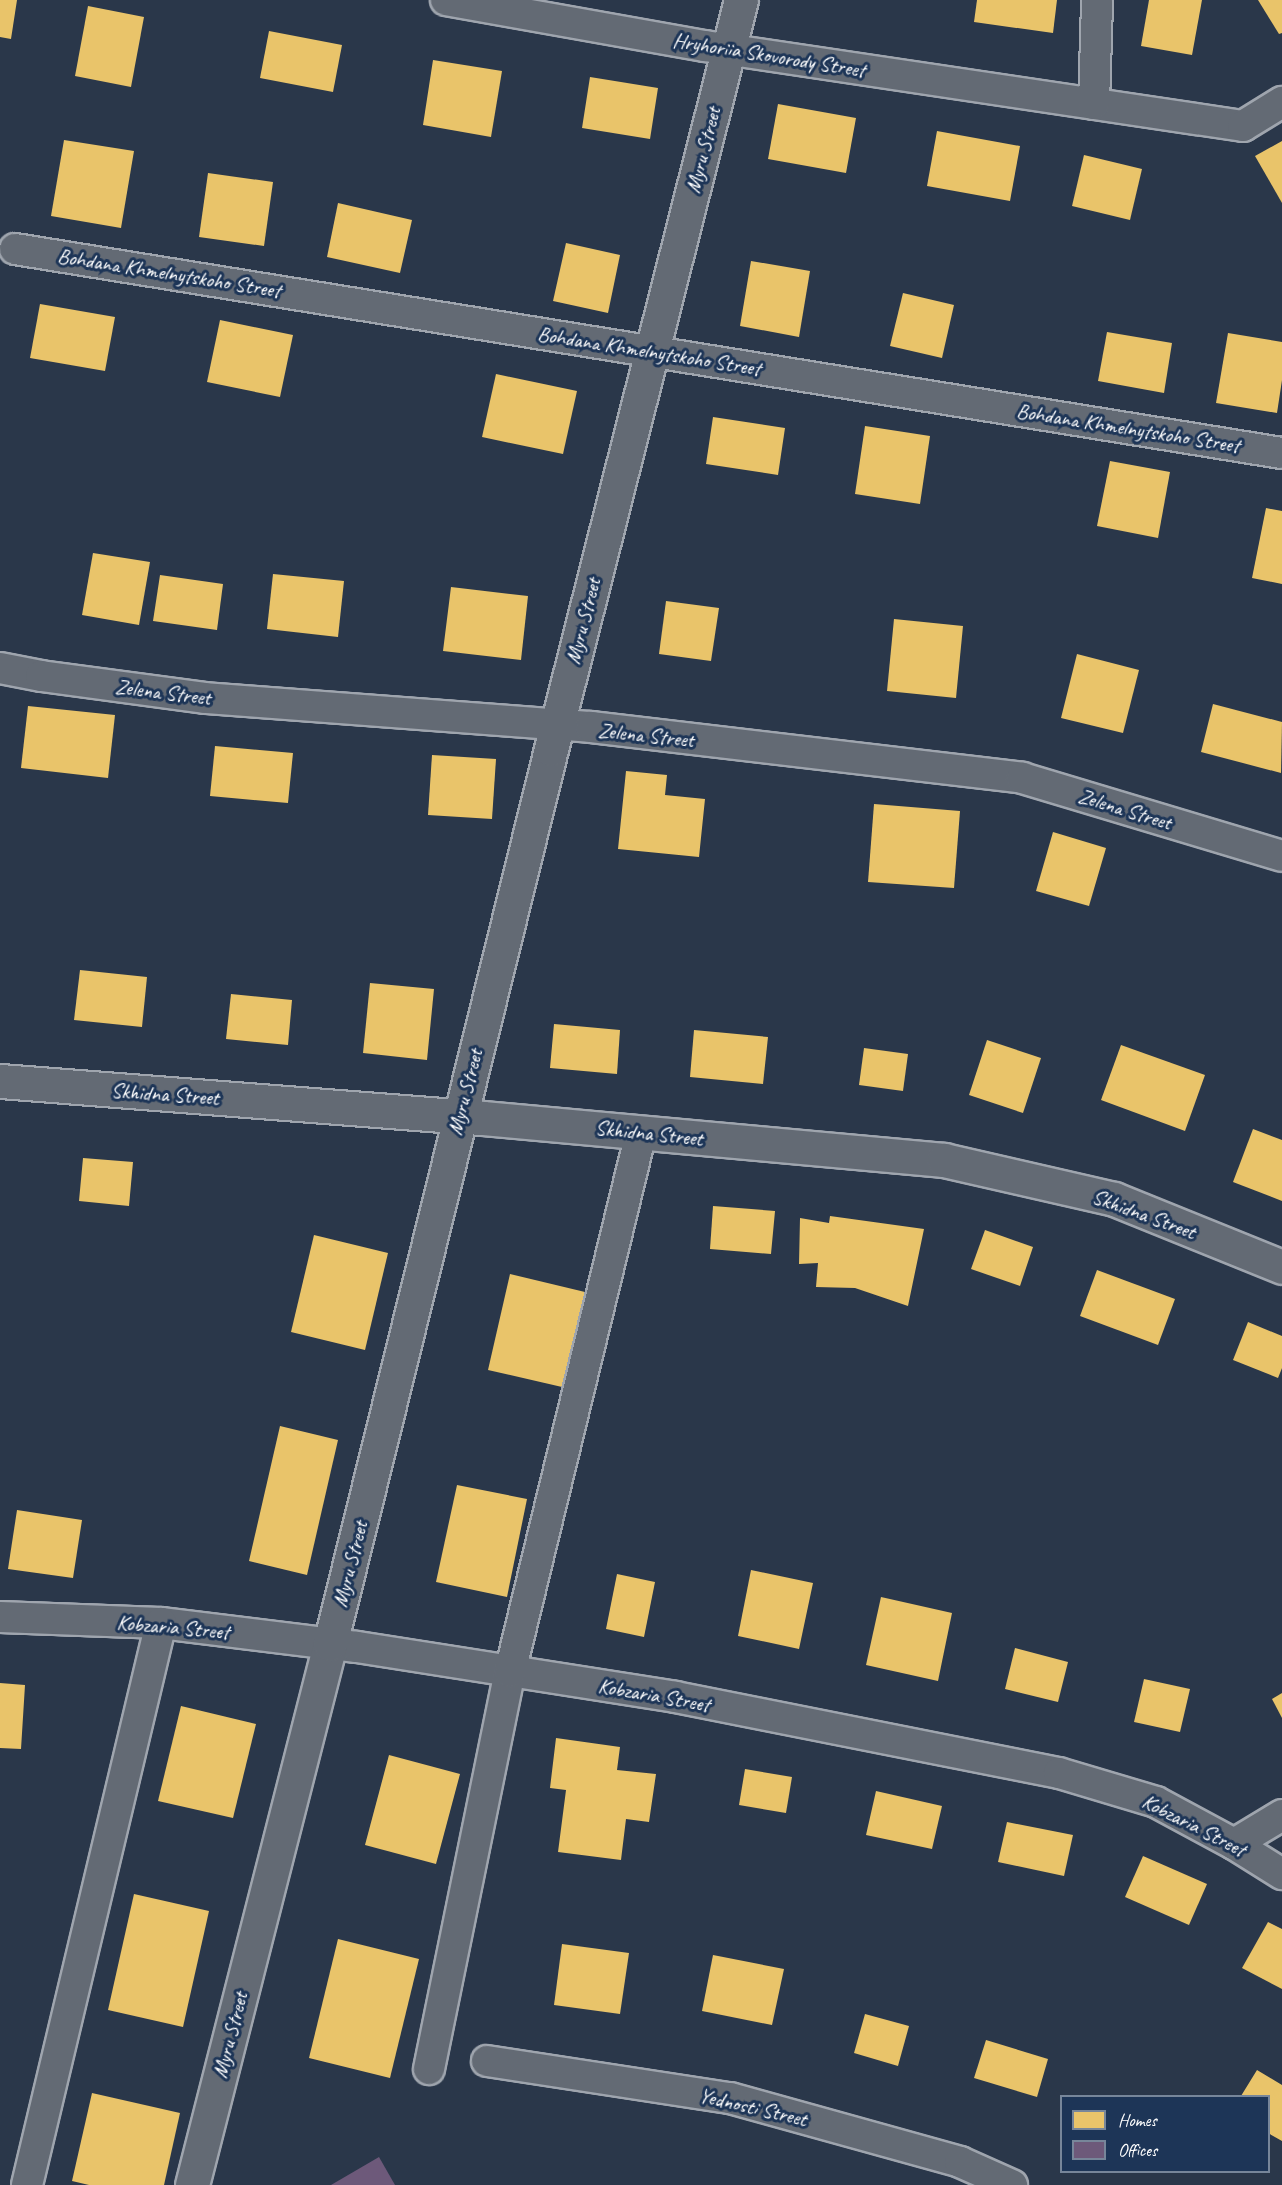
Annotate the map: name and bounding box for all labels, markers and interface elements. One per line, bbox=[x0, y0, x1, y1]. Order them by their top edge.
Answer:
street label: Hryhoriia Skovorody Street bbox=[671, 27, 867, 83]
street label: Myru Street bbox=[680, 104, 726, 196]
street label: Bohdana Khmelnytskoho Street bbox=[56, 243, 282, 303]
street label: Bohdana Khmelnytskoho Street bbox=[536, 321, 762, 381]
street label: Bohdana Khmelnytskoho Street bbox=[1015, 398, 1241, 458]
street label: Myru Street bbox=[560, 575, 606, 667]
street label: Zelena Street bbox=[114, 674, 212, 710]
street label: Zelena Street bbox=[597, 717, 695, 753]
street label: Zelena Street bbox=[1075, 783, 1175, 835]
street label: Myru Street bbox=[442, 1046, 488, 1138]
street label: Skhidna Street bbox=[110, 1078, 220, 1110]
street label: Skhidna Street bbox=[594, 1115, 704, 1151]
street label: Skhidna Street bbox=[1089, 1184, 1199, 1244]
street label: Myru Street bbox=[327, 1518, 373, 1610]
street label: Kobzaria Street bbox=[116, 1610, 230, 1644]
street label: Kobzaria Street bbox=[596, 1673, 712, 1717]
street label: Kobzaria Street bbox=[1138, 1788, 1250, 1862]
street label: Myru Street bbox=[207, 1989, 253, 2081]
street label: Yednosti Street bbox=[697, 2082, 809, 2132]
legend bbox=[1060, 2095, 1270, 2173]
text: Homes bbox=[1118, 2109, 1157, 2131]
text: Offices bbox=[1118, 2139, 1157, 2161]

